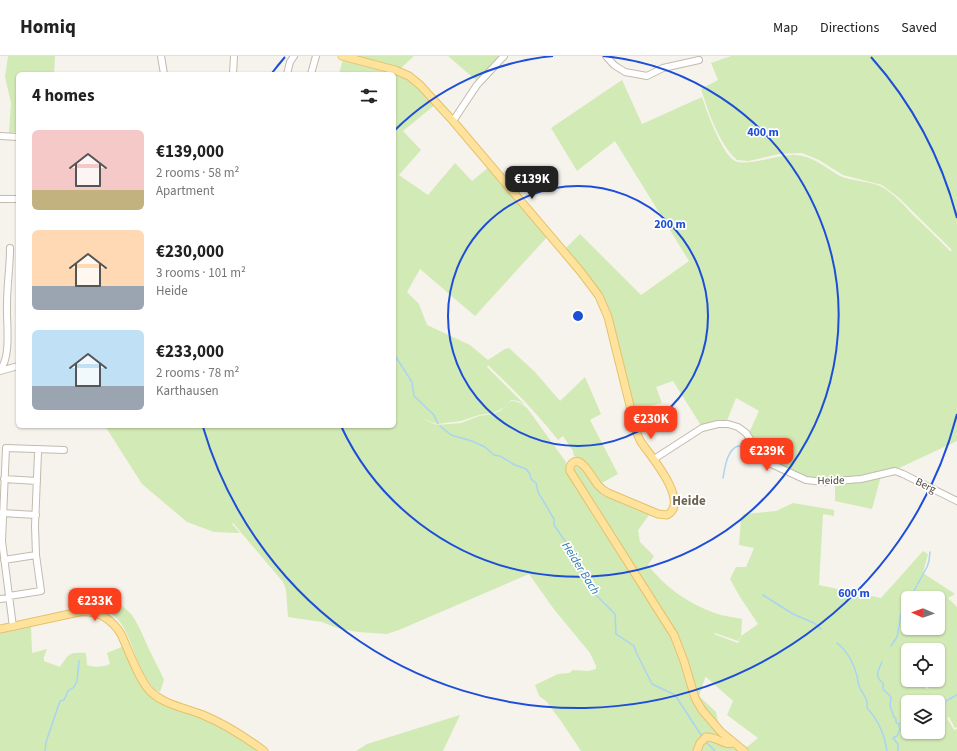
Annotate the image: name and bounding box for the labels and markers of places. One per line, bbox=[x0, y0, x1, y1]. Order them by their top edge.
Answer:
pin: €139K bbox=[504, 166, 560, 200]
centre of rings bbox=[571, 309, 585, 323]
pin: €230K bbox=[623, 406, 679, 440]
pin: €239K bbox=[739, 438, 795, 472]
pin: €233K bbox=[67, 588, 123, 622]

